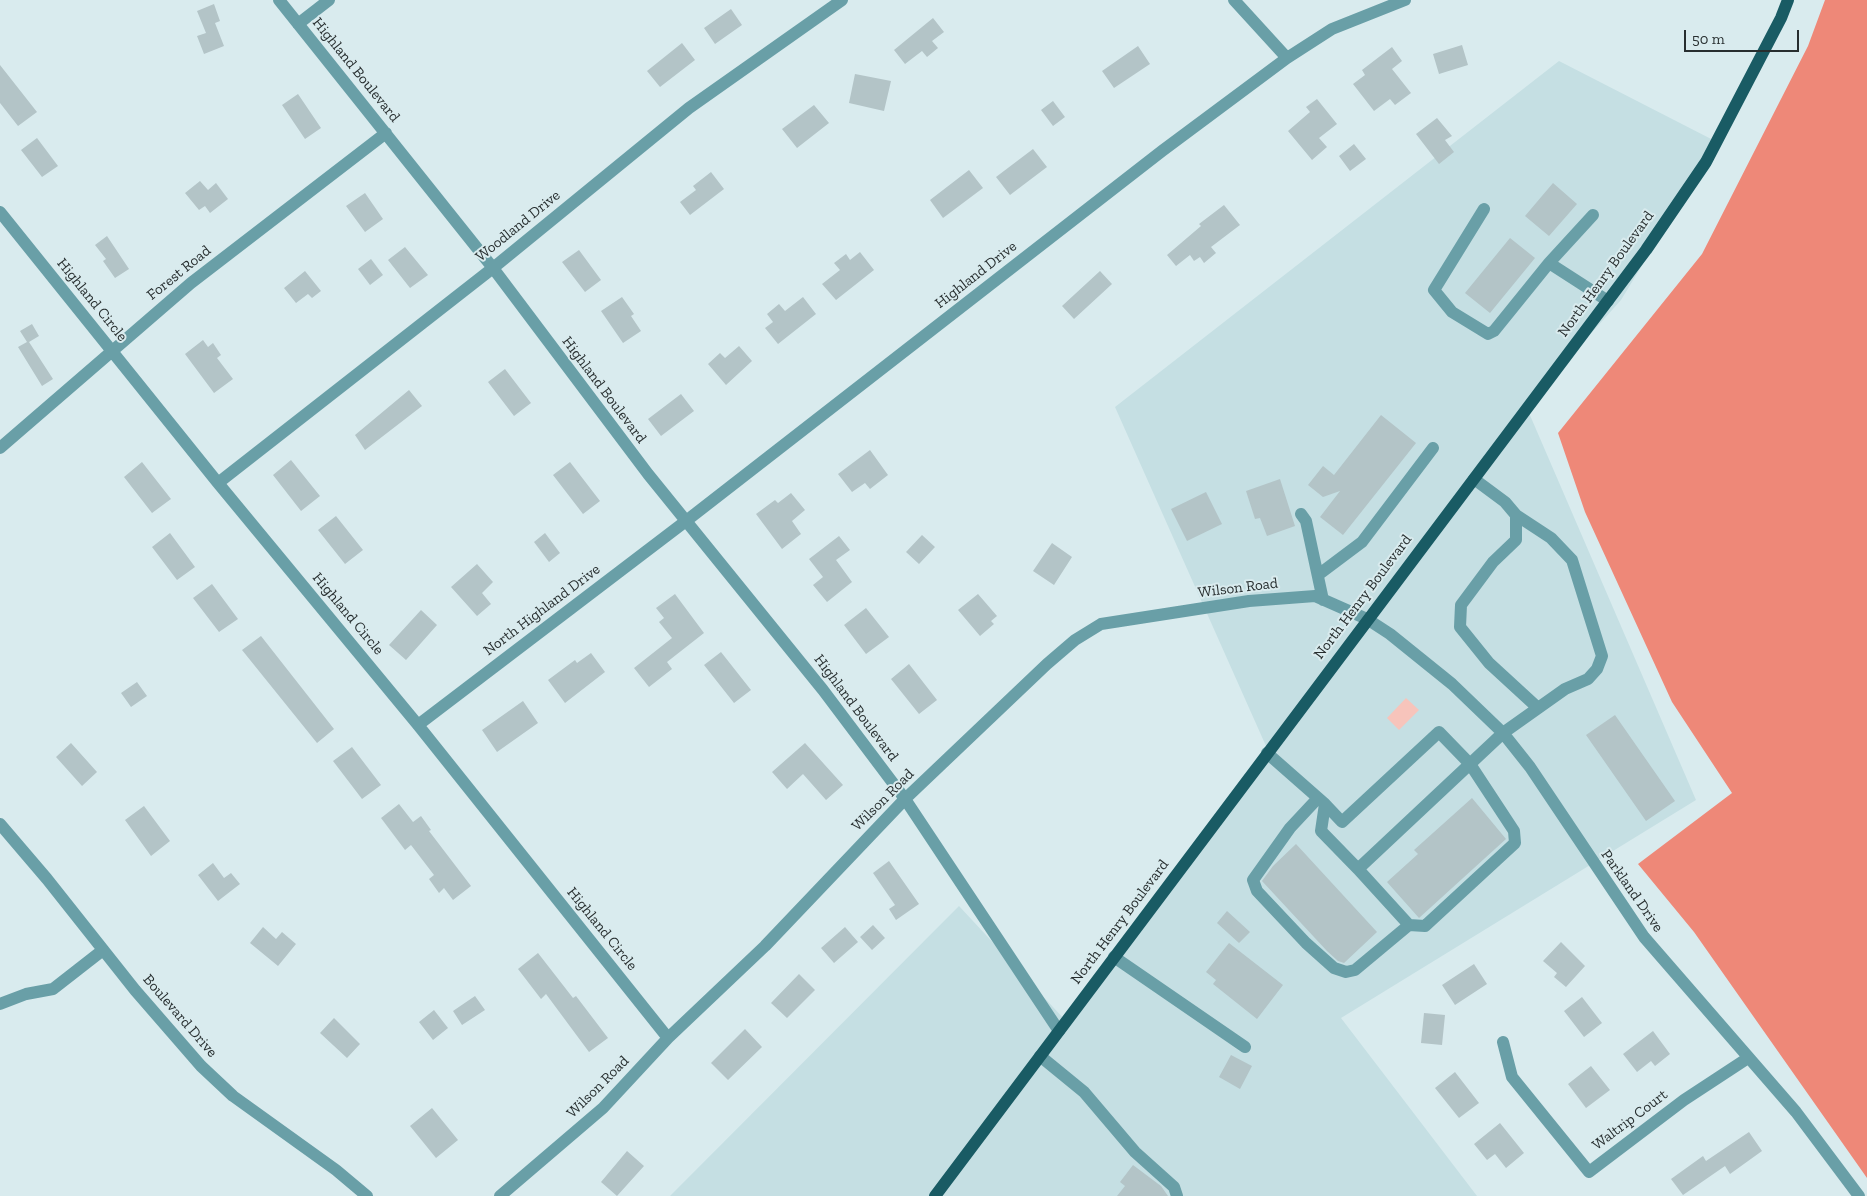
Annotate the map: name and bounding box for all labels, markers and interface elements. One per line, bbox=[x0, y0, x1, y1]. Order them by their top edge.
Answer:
street label: Highland Boulevard bbox=[308, 14, 404, 126]
scale bar bbox=[1687, 20, 1802, 52]
text: 50 m bbox=[1692, 30, 1725, 48]
street label: Woodland Drive bbox=[472, 186, 564, 266]
street label: North Henry Boulevard bbox=[1554, 207, 1658, 341]
street label: Highland Drive bbox=[931, 237, 1021, 313]
street label: Forest Road bbox=[143, 242, 215, 304]
street label: Highland Circle bbox=[53, 255, 131, 345]
street label: Highland Boulevard bbox=[558, 333, 650, 447]
street label: North Henry Boulevard bbox=[1310, 531, 1416, 663]
street label: North Highland Drive bbox=[480, 560, 604, 660]
street label: Highland Circle bbox=[308, 569, 388, 659]
street label: Wilson Road bbox=[1197, 574, 1279, 602]
street label: Highland Boulevard bbox=[810, 651, 902, 765]
street label: Wilson Road bbox=[848, 765, 918, 835]
street label: Parkland Drive bbox=[1597, 846, 1667, 936]
street label: North Henry Boulevard bbox=[1067, 856, 1173, 988]
street label: Highland Circle bbox=[563, 884, 641, 974]
street label: Boulevard Drive bbox=[139, 971, 221, 1061]
street label: Wilson Road bbox=[563, 1052, 633, 1122]
street label: Waltrip Court bbox=[1589, 1086, 1671, 1154]

